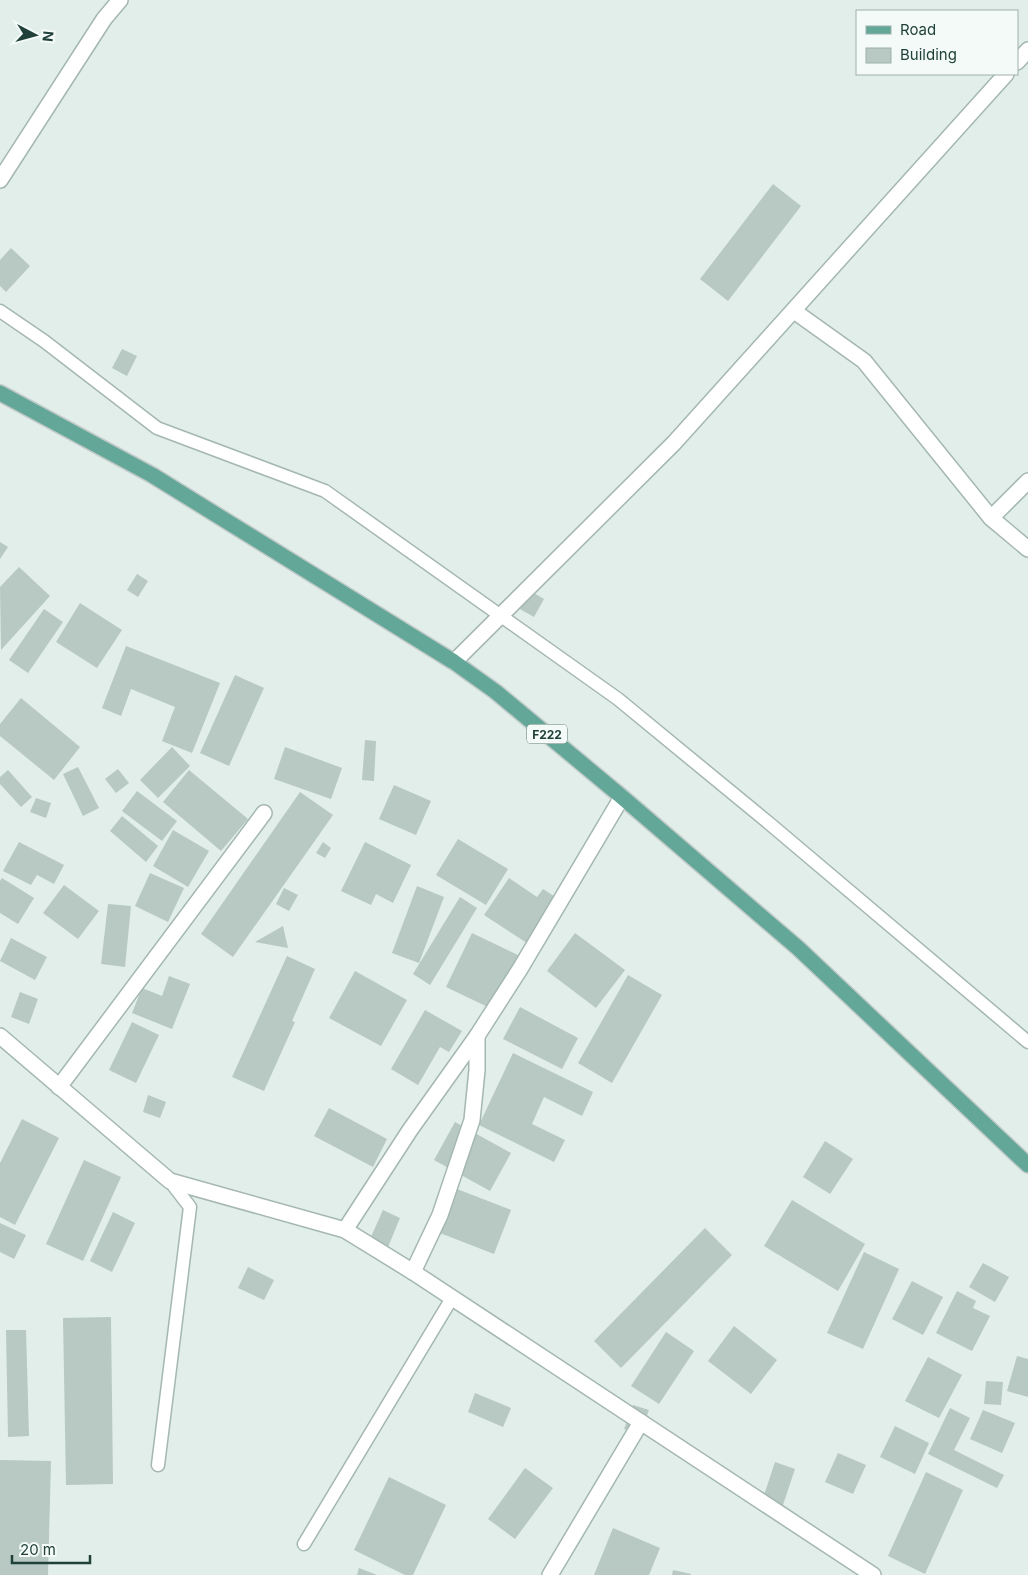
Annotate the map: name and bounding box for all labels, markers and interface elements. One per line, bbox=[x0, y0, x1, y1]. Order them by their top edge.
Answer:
north arrow bbox=[10, 10, 60, 60]
legend bbox=[856, 10, 1018, 75]
text: Road bbox=[900, 20, 936, 39]
text: N bbox=[39, 30, 57, 43]
text: Building bbox=[900, 45, 957, 64]
road number: F222 bbox=[527, 724, 567, 744]
scale bar bbox=[12, 1532, 90, 1564]
text: 20 m bbox=[20, 1540, 56, 1559]

